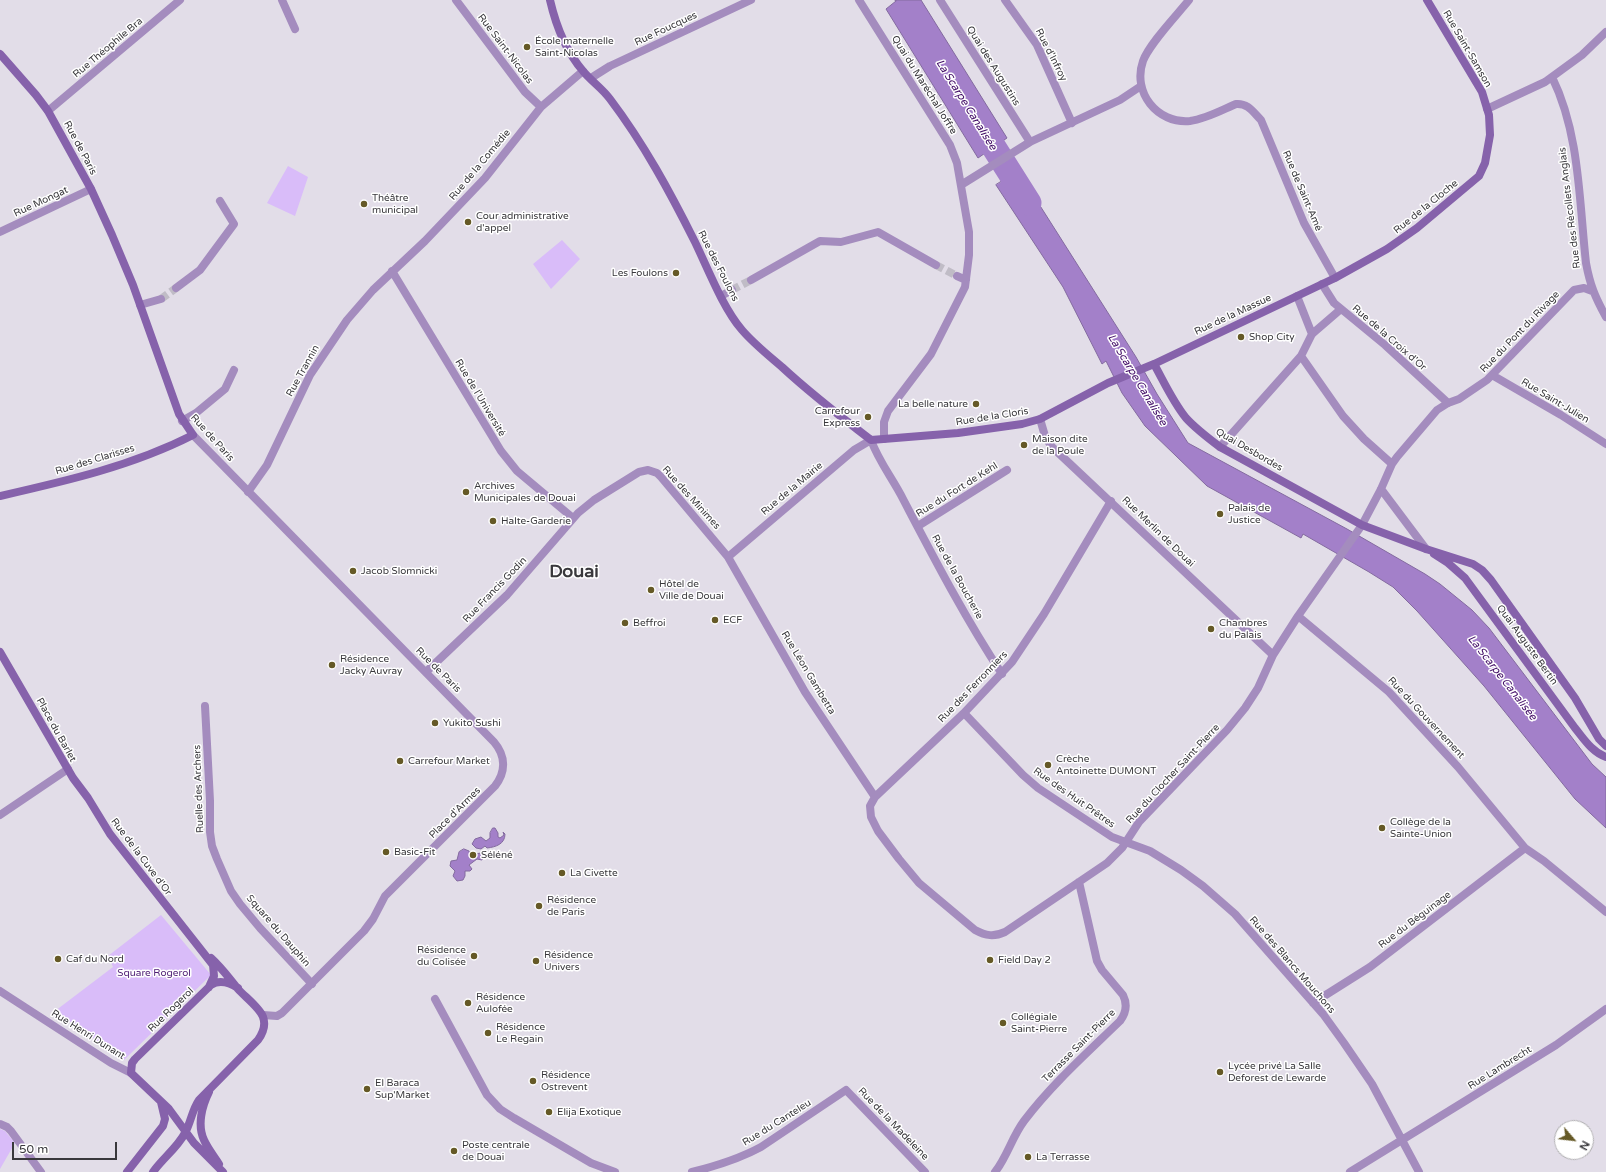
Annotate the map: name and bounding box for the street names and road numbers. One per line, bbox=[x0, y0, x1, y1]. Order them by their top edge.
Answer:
street label: Rue Saint-Samson bbox=[1440, 8, 1494, 90]
street label: Rue Foucques bbox=[633, 9, 699, 49]
street label: Rue Saint-Nicolas bbox=[475, 12, 535, 86]
street label: Rue Théophile Bra bbox=[71, 15, 145, 81]
street label: Quai des Augustins bbox=[964, 24, 1022, 108]
street label: Rue d'Infroy bbox=[1033, 27, 1069, 83]
street label: Quai du Maréchal Joffre bbox=[889, 33, 959, 137]
street label: Rue de Paris bbox=[61, 119, 99, 177]
street label: Rue de la Comédie bbox=[447, 127, 513, 203]
street label: Rue des Récollets Anglais bbox=[1557, 147, 1583, 269]
street label: Rue de Saint-Amé bbox=[1280, 149, 1324, 233]
street label: Rue de la Cloche bbox=[1391, 177, 1461, 237]
street label: Rue Mongat bbox=[12, 184, 70, 220]
street label: Rue des Foulons bbox=[695, 228, 741, 304]
street label: Rue du Pont du Rivage bbox=[1478, 289, 1562, 375]
street label: Rue de la Massue bbox=[1193, 292, 1273, 338]
street label: Rue de la Croix d'Or bbox=[1349, 303, 1429, 373]
street label: Rue Trannin bbox=[284, 343, 322, 399]
street label: Rue de l'Université bbox=[452, 357, 508, 439]
street label: Rue Saint-Julien bbox=[1519, 376, 1591, 426]
street label: Rue de la Cloris bbox=[955, 405, 1029, 429]
street label: Rue de Paris bbox=[188, 412, 236, 464]
street label: Quai Desbordes bbox=[1213, 426, 1285, 474]
street label: Rue des Clarisses bbox=[54, 442, 136, 478]
street label: Rue de la Mairie bbox=[759, 460, 825, 518]
street label: Rue du Fort de Kehl bbox=[914, 460, 1000, 520]
street label: Rue des Minimes bbox=[659, 464, 723, 532]
street label: Rue Merlin de Douai bbox=[1119, 494, 1197, 570]
street label: Rue de la Boucherie bbox=[929, 533, 985, 621]
street label: Rue Francis Godin bbox=[461, 555, 529, 625]
street label: Quai Auguste Bertin bbox=[1494, 603, 1560, 687]
street label: Rue Léon Gambetta bbox=[778, 629, 838, 717]
street label: Rue de Paris bbox=[413, 645, 463, 695]
street label: Rue des Ferronniers bbox=[936, 649, 1010, 725]
street label: Rue du Gouvernement bbox=[1385, 675, 1467, 761]
street label: Place du Barlet bbox=[33, 696, 79, 764]
street label: Rue du Clocher Saint-Pierre bbox=[1124, 722, 1222, 826]
street label: Ruelle des Archers bbox=[191, 745, 207, 833]
street label: Rue des Huit Prêtres bbox=[1031, 765, 1117, 831]
street label: Place d'Armes bbox=[427, 785, 483, 841]
street label: Rue de la Cuve d'Or bbox=[108, 816, 174, 898]
street label: Rue du Béguinage bbox=[1376, 889, 1454, 951]
street label: Square du Dauphin bbox=[244, 893, 312, 969]
street label: Rue des Blancs Mouchons bbox=[1247, 914, 1337, 1016]
street label: Rue Rogerol bbox=[146, 985, 196, 1035]
street label: Terrasse Saint-Pierre bbox=[1040, 1007, 1118, 1085]
street label: Rue Henri Dunant bbox=[49, 1008, 127, 1062]
street label: Rue Lambrecht bbox=[1466, 1044, 1534, 1092]
street label: Rue de la Madeleine bbox=[855, 1085, 931, 1163]
street label: Rue du Canteleu bbox=[740, 1097, 814, 1149]

